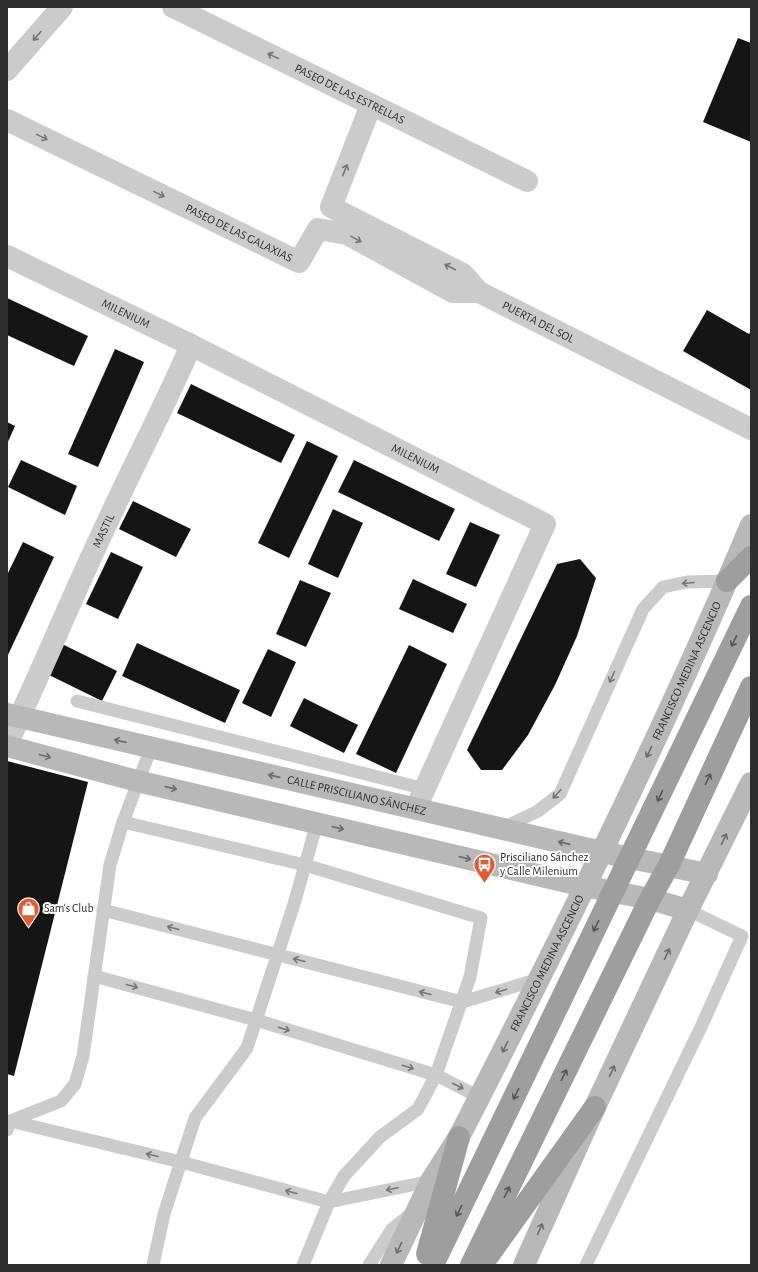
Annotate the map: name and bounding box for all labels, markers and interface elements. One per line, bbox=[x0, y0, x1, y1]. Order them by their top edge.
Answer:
one-way arrow bbox=[32, 31, 41, 42]
one-way arrow bbox=[267, 52, 279, 60]
street label: PASEO DE LAS ESTRELLAS bbox=[293, 62, 407, 126]
one-way arrow bbox=[36, 134, 48, 141]
one-way arrow bbox=[342, 165, 350, 177]
one-way arrow bbox=[153, 191, 165, 198]
street label: PASEO DE LAS GALAXIAS bbox=[184, 202, 295, 264]
one-way arrow bbox=[349, 235, 361, 243]
one-way arrow bbox=[444, 263, 456, 271]
street label: MILENIUM bbox=[100, 297, 152, 330]
street label: PUERTA DEL SOL bbox=[500, 299, 576, 345]
street label: MILENIUM bbox=[390, 441, 441, 476]
street label: MASTIL bbox=[90, 512, 116, 550]
one-way arrow bbox=[682, 579, 695, 586]
street label: FRANCISCO MEDINA ASCENCIO bbox=[650, 599, 723, 742]
one-way arrow bbox=[730, 635, 737, 647]
one-way arrow bbox=[608, 671, 615, 683]
one-way arrow bbox=[114, 736, 127, 744]
one-way arrow bbox=[644, 746, 652, 758]
one-way arrow bbox=[38, 753, 51, 760]
one-way arrow bbox=[268, 771, 281, 779]
street label: CALLE PRISCILIANO SÁNCHEZ bbox=[286, 773, 427, 817]
one-way arrow bbox=[705, 773, 712, 785]
one-way arrow bbox=[164, 785, 177, 793]
one-way arrow bbox=[553, 789, 562, 799]
one-way arrow bbox=[656, 790, 663, 802]
one-way arrow bbox=[331, 824, 344, 832]
one-way arrow bbox=[721, 833, 728, 845]
one-way arrow bbox=[558, 839, 571, 846]
bus stop icon: Prisciliano Sánchez y Calle Milenium bbox=[472, 851, 498, 884]
place label: Prisciliano Sánchez y Calle Milenium bbox=[499, 851, 589, 878]
one-way arrow bbox=[458, 854, 471, 862]
street label: FRANCISCO MEDINA ASCENCIO bbox=[508, 893, 586, 1033]
shop icon: Sam's Club bbox=[16, 895, 42, 928]
place label: Sam's Club bbox=[44, 902, 94, 914]
one-way arrow bbox=[592, 920, 600, 932]
one-way arrow bbox=[167, 923, 180, 931]
one-way arrow bbox=[664, 948, 671, 960]
one-way arrow bbox=[293, 956, 306, 963]
one-way arrow bbox=[125, 983, 138, 990]
one-way arrow bbox=[418, 988, 431, 996]
one-way arrow bbox=[495, 988, 508, 995]
one-way arrow bbox=[277, 1026, 290, 1033]
one-way arrow bbox=[500, 1040, 508, 1052]
one-way arrow bbox=[402, 1064, 415, 1071]
one-way arrow bbox=[609, 1066, 616, 1078]
one-way arrow bbox=[561, 1070, 568, 1082]
one-way arrow bbox=[451, 1083, 463, 1090]
one-way arrow bbox=[512, 1087, 519, 1099]
one-way arrow bbox=[146, 1151, 159, 1159]
one-way arrow bbox=[386, 1185, 399, 1193]
one-way arrow bbox=[504, 1186, 511, 1198]
one-way arrow bbox=[285, 1187, 298, 1195]
one-way arrow bbox=[455, 1204, 462, 1216]
one-way arrow bbox=[537, 1224, 544, 1236]
one-way arrow bbox=[395, 1242, 402, 1254]

